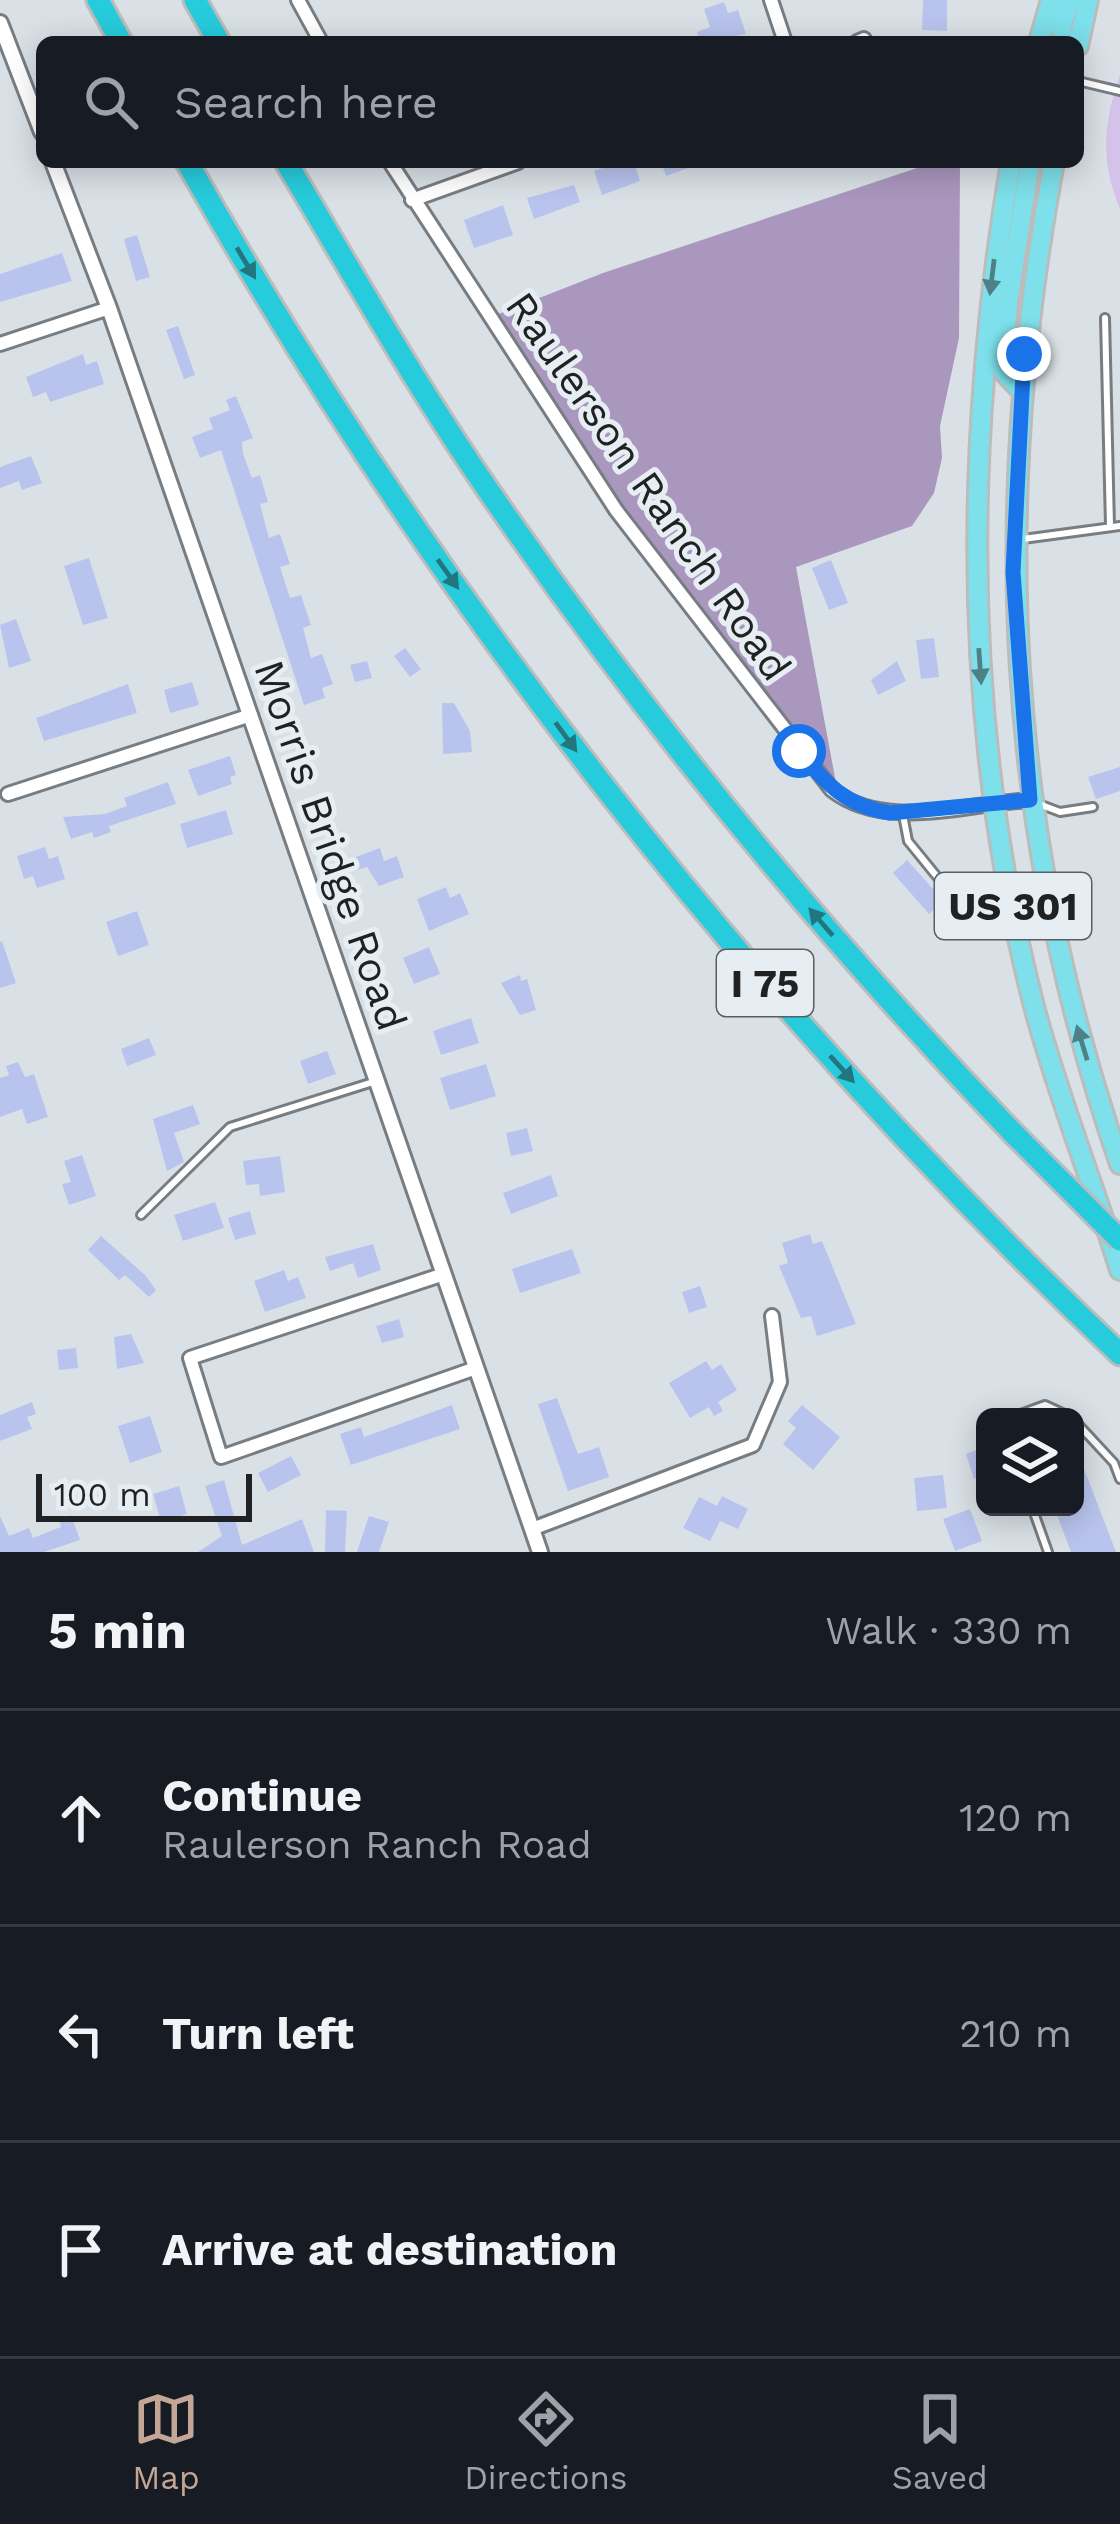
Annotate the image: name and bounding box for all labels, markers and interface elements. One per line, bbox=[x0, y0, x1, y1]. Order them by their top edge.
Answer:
search box bbox=[36, 36, 1084, 168]
icon: search bbox=[78, 69, 144, 135]
text: Search here bbox=[174, 76, 438, 129]
one-way arrow bbox=[235, 246, 256, 280]
one-way arrow bbox=[983, 259, 1002, 297]
street label: Raulerson Ranch Road bbox=[496, 283, 801, 690]
route end bbox=[997, 327, 1051, 381]
one-way arrow bbox=[436, 557, 459, 590]
one-way arrow bbox=[971, 648, 990, 686]
street label: Morris Bridge Road bbox=[244, 654, 417, 1037]
one-way arrow bbox=[553, 721, 577, 753]
route start bbox=[772, 724, 826, 778]
road number: US 301 bbox=[935, 873, 1091, 939]
one-way arrow bbox=[808, 907, 835, 937]
road number: I 75 bbox=[717, 950, 813, 1016]
one-way arrow bbox=[1072, 1024, 1090, 1061]
one-way arrow bbox=[828, 1054, 855, 1083]
map controls bbox=[976, 1408, 1084, 1516]
button: layers bbox=[976, 1408, 1084, 1516]
scale bar bbox=[36, 1468, 252, 1521]
text: 100 m bbox=[54, 1475, 151, 1514]
text: 5 min bbox=[48, 1601, 187, 1660]
text: Walk · 330 m bbox=[825, 1608, 1072, 1653]
text: Continue bbox=[162, 1769, 362, 1822]
icon: ahead bbox=[48, 1785, 114, 1851]
text: 120 m bbox=[959, 1795, 1072, 1840]
text: Raulerson Ranch Road bbox=[162, 1822, 592, 1867]
icon: left bbox=[48, 2001, 114, 2067]
text: Turn left bbox=[162, 2007, 354, 2060]
text: 210 m bbox=[959, 2011, 1072, 2056]
icon: arrive bbox=[48, 2217, 114, 2283]
text: Arrive at destination bbox=[162, 2223, 617, 2276]
tab: Map bbox=[132, 2386, 200, 2497]
tab: Directions bbox=[464, 2386, 627, 2497]
tab: Saved bbox=[892, 2386, 988, 2497]

